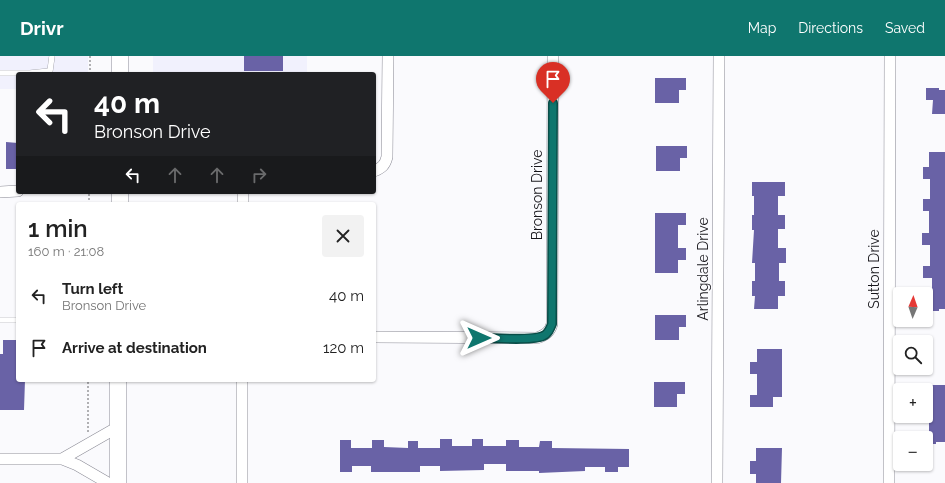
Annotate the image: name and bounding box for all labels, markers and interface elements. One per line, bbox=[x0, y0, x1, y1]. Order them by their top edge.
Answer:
text: Drivr bbox=[20, 17, 64, 39]
text: Map bbox=[748, 20, 776, 36]
text: Directions bbox=[798, 20, 863, 36]
text: Saved bbox=[885, 20, 925, 36]
pin bbox=[536, 62, 570, 103]
icon: arrive bbox=[542, 68, 564, 90]
text: 40 m bbox=[94, 87, 160, 120]
icon: left bbox=[28, 88, 80, 140]
text: Bronson Drive bbox=[94, 121, 211, 142]
street label: Bronson Drive bbox=[529, 150, 545, 240]
icon: left bbox=[122, 164, 144, 186]
icon: ahead bbox=[164, 164, 186, 186]
icon: ahead bbox=[206, 164, 228, 186]
icon: right bbox=[248, 164, 270, 186]
text: 1 min bbox=[28, 214, 88, 243]
button: close bbox=[322, 215, 364, 257]
street label: Arlingdale Drive bbox=[695, 217, 711, 321]
street label: Sutton Drive bbox=[866, 229, 882, 309]
text: 160 m · 21:08 bbox=[28, 244, 104, 259]
text: Turn left bbox=[62, 280, 123, 298]
icon: left bbox=[28, 285, 50, 307]
text: 40 m bbox=[329, 287, 364, 305]
north arrow bbox=[893, 287, 933, 327]
map controls bbox=[893, 287, 933, 471]
text: Bronson Drive bbox=[62, 298, 146, 313]
position arrow bbox=[458, 317, 500, 359]
button: search bbox=[893, 335, 933, 375]
icon: arrive bbox=[28, 337, 50, 359]
text: Arrive at destination bbox=[62, 339, 207, 357]
text: 120 m bbox=[323, 339, 364, 357]
button: + bbox=[893, 383, 933, 423]
button: − bbox=[893, 431, 933, 471]

